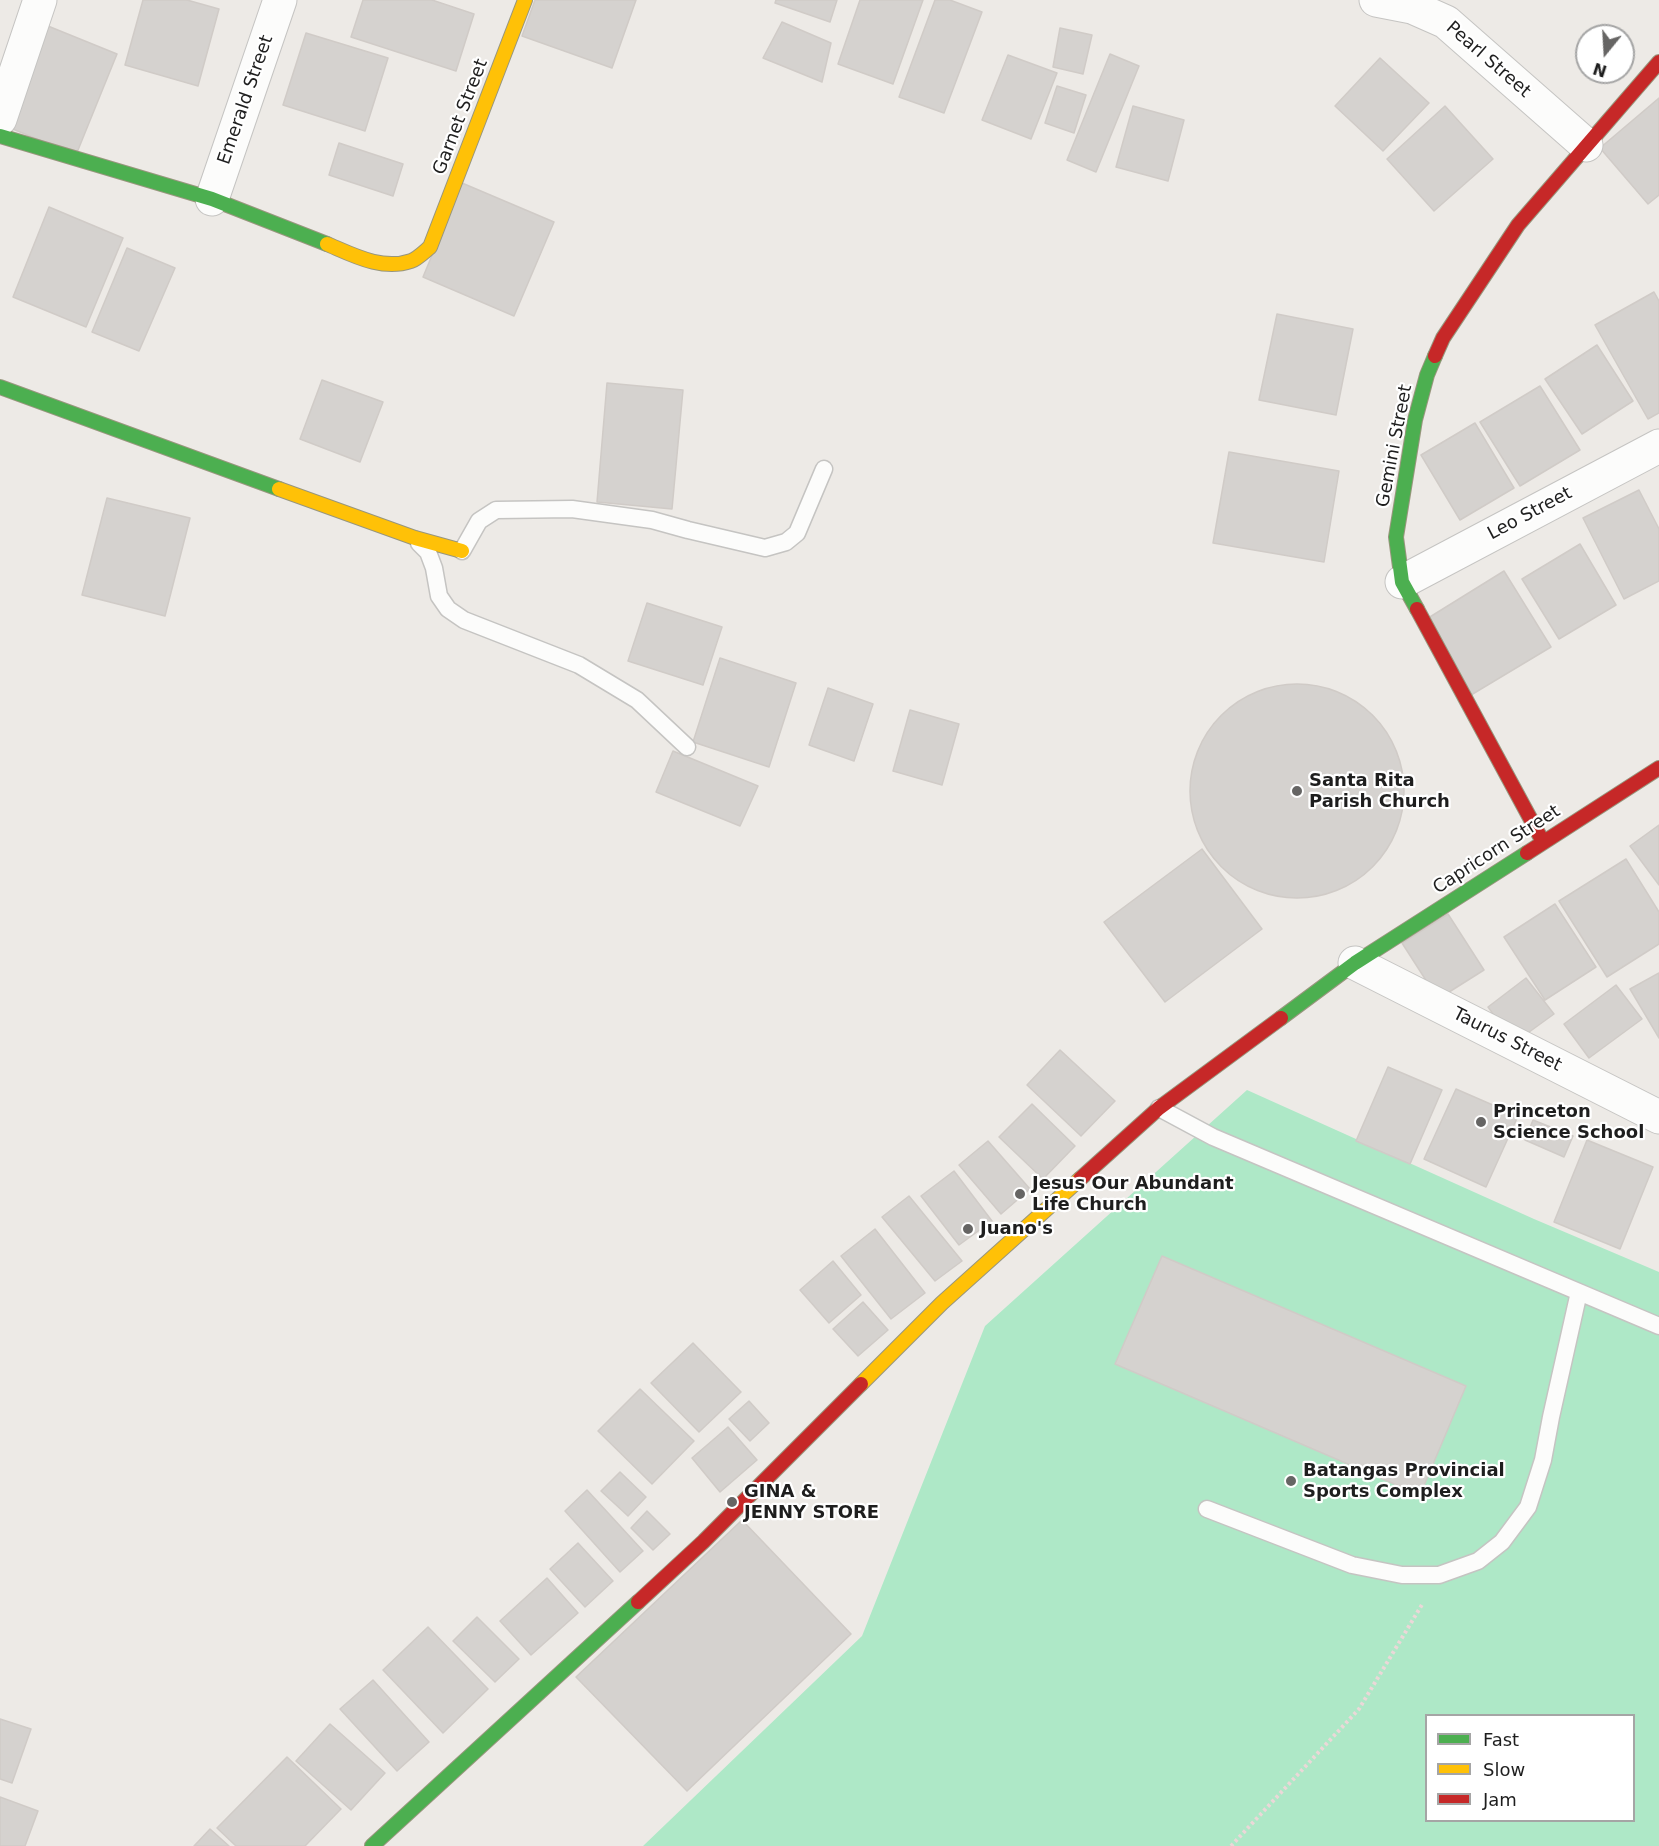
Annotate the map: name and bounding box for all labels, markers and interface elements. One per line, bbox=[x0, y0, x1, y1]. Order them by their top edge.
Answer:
street label: Pearl Street bbox=[1441, 17, 1535, 103]
north arrow bbox=[1575, 24, 1635, 84]
street label: Emerald Street bbox=[214, 33, 278, 167]
street label: Garnet Street bbox=[429, 56, 493, 178]
text: N bbox=[1591, 59, 1609, 81]
street label: Gemini Street bbox=[1373, 383, 1417, 509]
street label: Leo Street bbox=[1484, 483, 1576, 545]
place label: Santa Rita Parish Church bbox=[1309, 770, 1450, 812]
marker: Santa Rita Parish Church bbox=[1290, 784, 1304, 798]
street label: Capricorn Street bbox=[1429, 801, 1565, 899]
street label: Taurus Street bbox=[1449, 1003, 1565, 1077]
place label: Princeton Science School bbox=[1493, 1101, 1644, 1144]
marker: Princeton Science School bbox=[1474, 1115, 1488, 1129]
place label: Jesus Our Abundant Life Church bbox=[1032, 1173, 1234, 1216]
marker: Jesus Our Abundant Life Church bbox=[1013, 1187, 1027, 1201]
place label: Juano's bbox=[980, 1218, 1053, 1240]
marker: Juano's bbox=[961, 1222, 975, 1236]
place label: Batangas Provincial Sports Complex bbox=[1303, 1460, 1505, 1502]
marker: Batangas Provincial Sports Complex bbox=[1284, 1474, 1298, 1488]
place label: GINA & JENNY STORE bbox=[744, 1481, 879, 1524]
marker: GINA & JENNY STORE bbox=[725, 1495, 739, 1509]
legend bbox=[1425, 1714, 1635, 1822]
text: Fast bbox=[1483, 1729, 1519, 1750]
text: Slow bbox=[1483, 1759, 1525, 1780]
text: Jam bbox=[1483, 1789, 1517, 1810]

